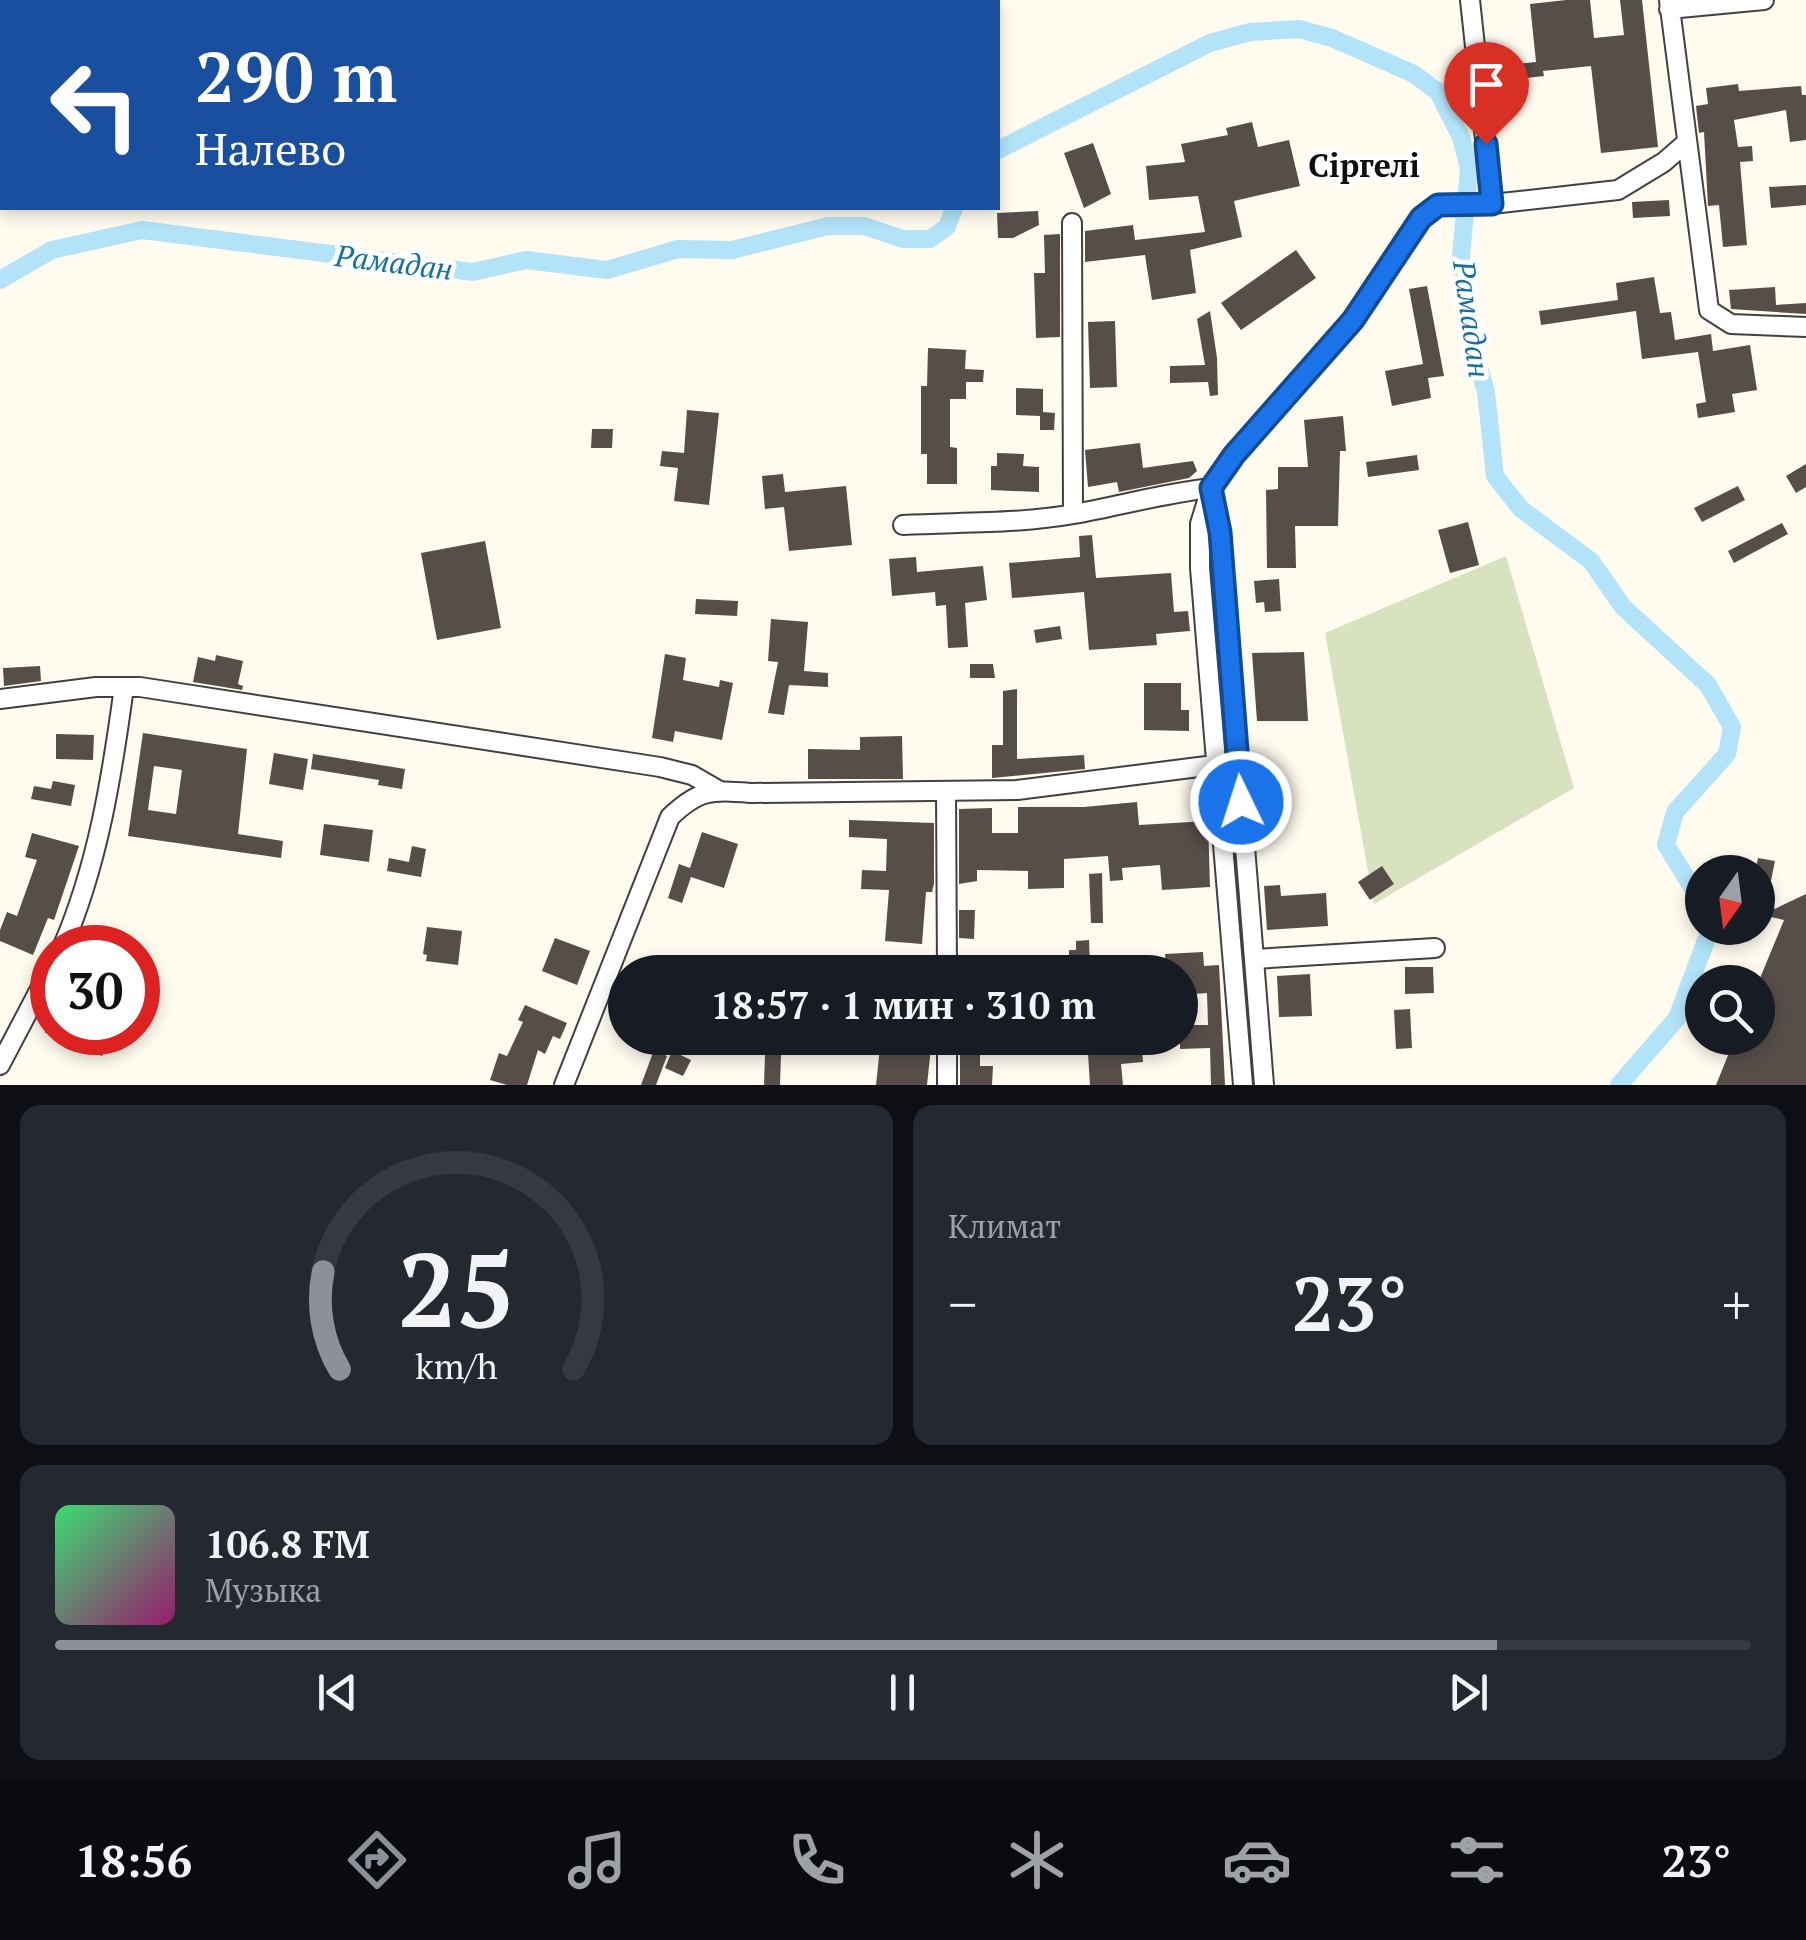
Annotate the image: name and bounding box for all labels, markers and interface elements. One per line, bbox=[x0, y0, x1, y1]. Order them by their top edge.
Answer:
text: 290 m bbox=[195, 29, 397, 122]
icon: left bbox=[30, 40, 160, 170]
pin bbox=[1444, 42, 1529, 145]
icon: arrive bbox=[1459, 57, 1514, 112]
text: Налево bbox=[195, 118, 346, 178]
district label: Сіргелі bbox=[1308, 144, 1420, 186]
water label: Рамадан bbox=[332, 235, 455, 289]
water label: Рамадан bbox=[1444, 257, 1500, 380]
position arrow bbox=[1189, 750, 1293, 854]
north arrow bbox=[1685, 855, 1775, 945]
map controls bbox=[1685, 855, 1775, 1055]
speed limit sign: 30 bbox=[30, 925, 160, 1055]
button: search bbox=[1685, 965, 1775, 1055]
text: 18:57 · 1 мин · 310 m bbox=[710, 980, 1096, 1030]
text: Климат bbox=[948, 1205, 1061, 1247]
text: 25 bbox=[398, 1219, 515, 1357]
text: 23° bbox=[1292, 1253, 1407, 1352]
text: − bbox=[948, 1267, 977, 1340]
text: + bbox=[1722, 1267, 1751, 1340]
text: km/h bbox=[415, 1342, 498, 1389]
text: 106.8 FM bbox=[205, 1519, 370, 1569]
text: Музыка bbox=[205, 1569, 321, 1611]
icon: previous bbox=[310, 1665, 365, 1720]
icon: pause bbox=[875, 1665, 930, 1720]
icon: next bbox=[1441, 1665, 1496, 1720]
icon: directions bbox=[342, 1825, 412, 1895]
icon: music bbox=[562, 1825, 632, 1895]
icon: phone bbox=[782, 1825, 852, 1895]
icon: climate bbox=[1002, 1825, 1072, 1895]
icon: car bbox=[1222, 1825, 1292, 1895]
icon: filters bbox=[1442, 1825, 1512, 1895]
text: 18:56 bbox=[75, 1830, 192, 1890]
text: 23° bbox=[1662, 1830, 1731, 1890]

